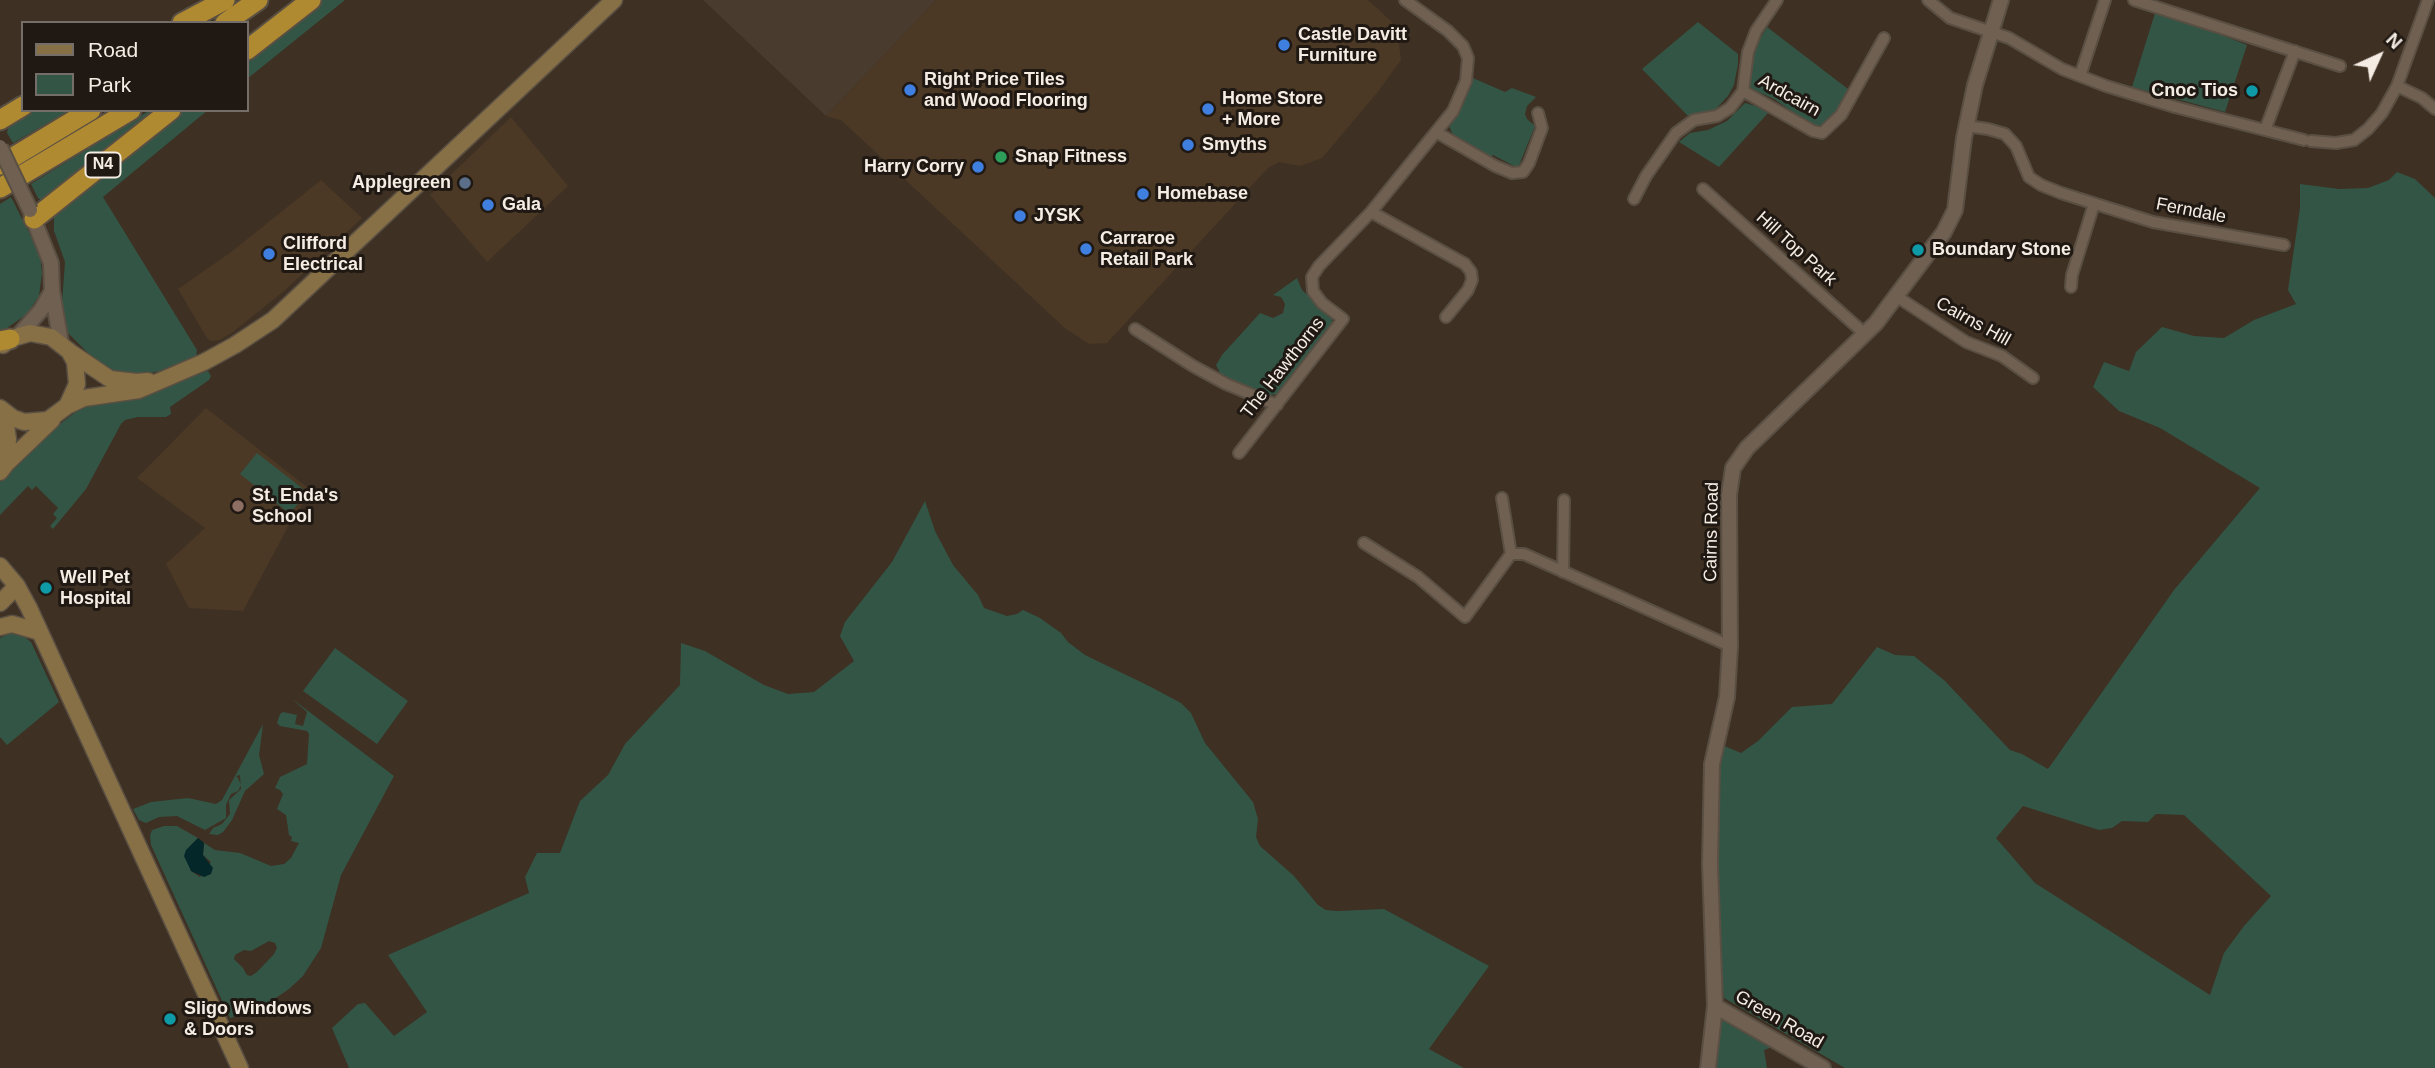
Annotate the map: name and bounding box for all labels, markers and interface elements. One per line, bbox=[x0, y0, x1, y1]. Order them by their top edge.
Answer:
legend bbox=[21, 21, 248, 112]
north arrow bbox=[2344, 21, 2414, 91]
place label: Castle Davitt Furniture bbox=[1298, 24, 1407, 66]
text: N bbox=[2382, 29, 2406, 53]
marker: Castle Davitt Furniture bbox=[1276, 37, 1292, 53]
text: Road bbox=[88, 38, 138, 61]
place label: Right Price Tiles and Wood Flooring bbox=[924, 69, 1088, 112]
street label: Ardcairn bbox=[1754, 70, 1824, 122]
text: Park bbox=[88, 73, 131, 96]
place label: Cnoc Tios bbox=[2151, 80, 2238, 102]
marker: Right Price Tiles and Wood Flooring bbox=[902, 82, 918, 98]
marker: Cnoc Tios bbox=[2244, 83, 2260, 99]
place label: Home Store + More bbox=[1222, 88, 1323, 130]
marker: Home Store + More bbox=[1200, 101, 1216, 117]
place label: Smyths bbox=[1202, 134, 1267, 156]
marker: Smyths bbox=[1180, 137, 1196, 153]
place label: Snap Fitness bbox=[1015, 146, 1127, 168]
marker: Snap Fitness bbox=[993, 149, 1009, 165]
road number: N4 bbox=[86, 153, 120, 178]
place label: Harry Corry bbox=[864, 156, 964, 178]
marker: Harry Corry bbox=[970, 159, 986, 175]
place label: Applegreen bbox=[352, 172, 451, 194]
marker: Applegreen bbox=[457, 175, 473, 191]
place label: Homebase bbox=[1157, 183, 1248, 205]
marker: Homebase bbox=[1135, 186, 1151, 202]
place label: Gala bbox=[502, 194, 541, 216]
street label: Ferndale bbox=[2154, 194, 2228, 228]
marker: Gala bbox=[480, 197, 496, 213]
place label: JYSK bbox=[1034, 205, 1081, 227]
street label: Hill Top Park bbox=[1751, 207, 1841, 291]
marker: JYSK bbox=[1012, 208, 1028, 224]
place label: Carraroe Retail Park bbox=[1100, 228, 1193, 270]
place label: Clifford Electrical bbox=[283, 233, 363, 276]
place label: Boundary Stone bbox=[1932, 239, 2071, 261]
marker: Carraroe Retail Park bbox=[1078, 241, 1094, 257]
marker: Boundary Stone bbox=[1910, 242, 1926, 258]
marker: Clifford Electrical bbox=[261, 246, 277, 262]
street label: Cairns Hill bbox=[1932, 293, 2014, 351]
street label: The Hawthorns bbox=[1237, 313, 1329, 423]
street label: Cairns Road bbox=[1700, 482, 1724, 582]
place label: St. Enda's School bbox=[252, 485, 338, 528]
marker: St. Enda's School bbox=[230, 498, 246, 514]
place label: Well Pet Hospital bbox=[60, 567, 131, 610]
marker: Well Pet Hospital bbox=[38, 580, 54, 596]
street label: Green Road bbox=[1731, 986, 1827, 1054]
place label: Sligo Windows & Doors bbox=[184, 998, 312, 1040]
marker: Sligo Windows & Doors bbox=[162, 1011, 178, 1027]

